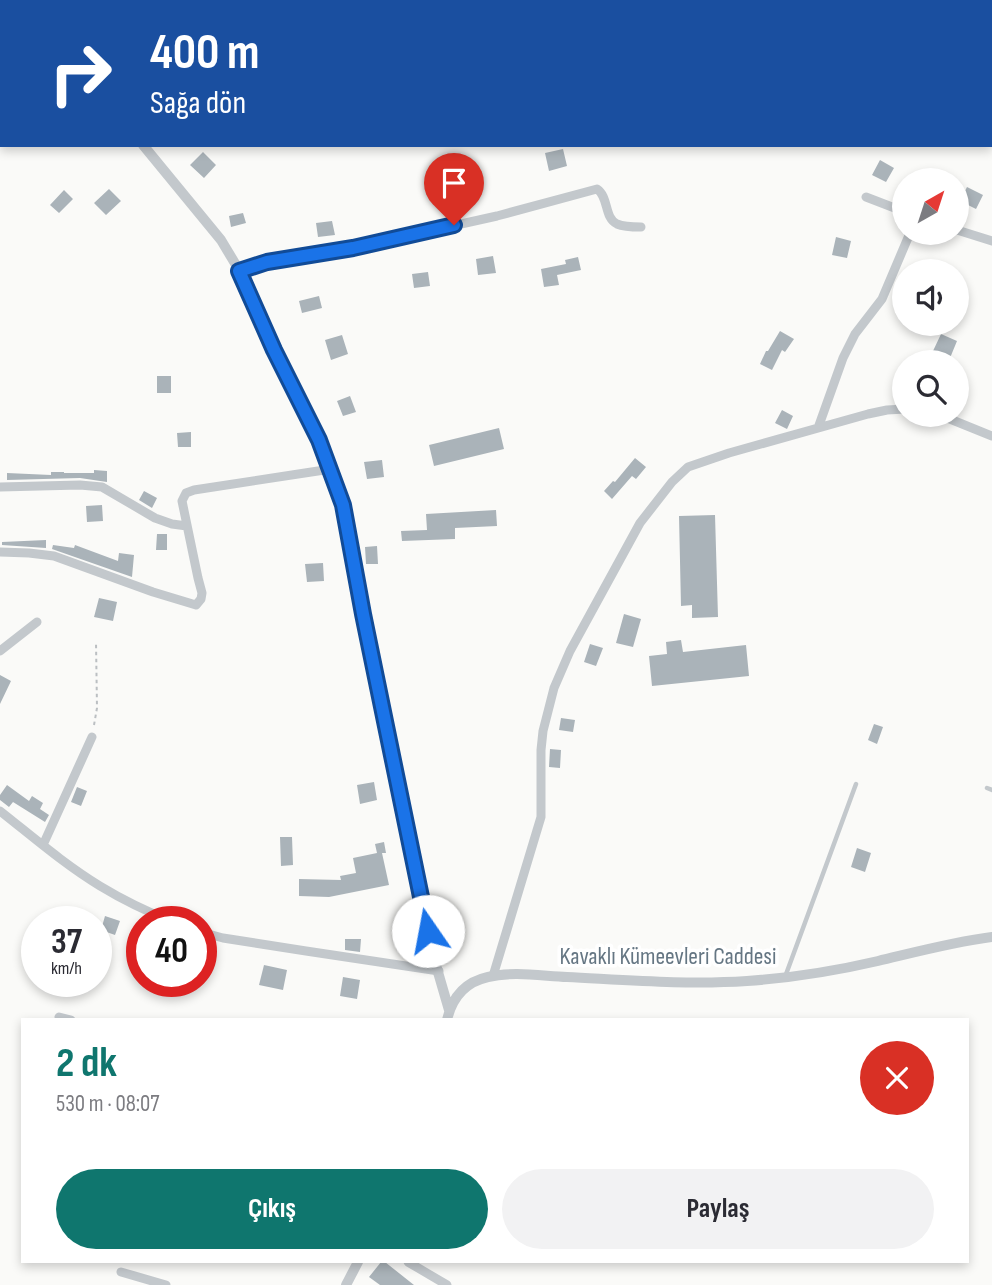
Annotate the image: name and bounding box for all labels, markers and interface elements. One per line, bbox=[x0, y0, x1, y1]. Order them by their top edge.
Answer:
text: 400 m bbox=[150, 24, 260, 83]
icon: right bbox=[35, 28, 126, 119]
text: Sağa dön bbox=[150, 84, 246, 123]
pin bbox=[424, 153, 484, 225]
icon: arrive bbox=[435, 164, 473, 202]
north arrow bbox=[892, 168, 970, 245]
map controls bbox=[892, 168, 969, 427]
button: sound bbox=[892, 259, 969, 336]
button: search bbox=[892, 350, 969, 427]
position arrow bbox=[391, 894, 465, 968]
speed limit sign: 40 bbox=[126, 906, 217, 997]
text: 37 bbox=[51, 921, 82, 964]
street label: Kavaklı Kümeevleri Caddesi bbox=[560, 942, 776, 971]
text: km/h bbox=[51, 958, 82, 979]
text: 2 dk bbox=[56, 1038, 117, 1089]
button: close bbox=[860, 1041, 934, 1115]
text: 530 m · 08:07 bbox=[56, 1090, 160, 1118]
button: Çıkış bbox=[56, 1169, 488, 1249]
button: Paylaş bbox=[502, 1169, 934, 1249]

